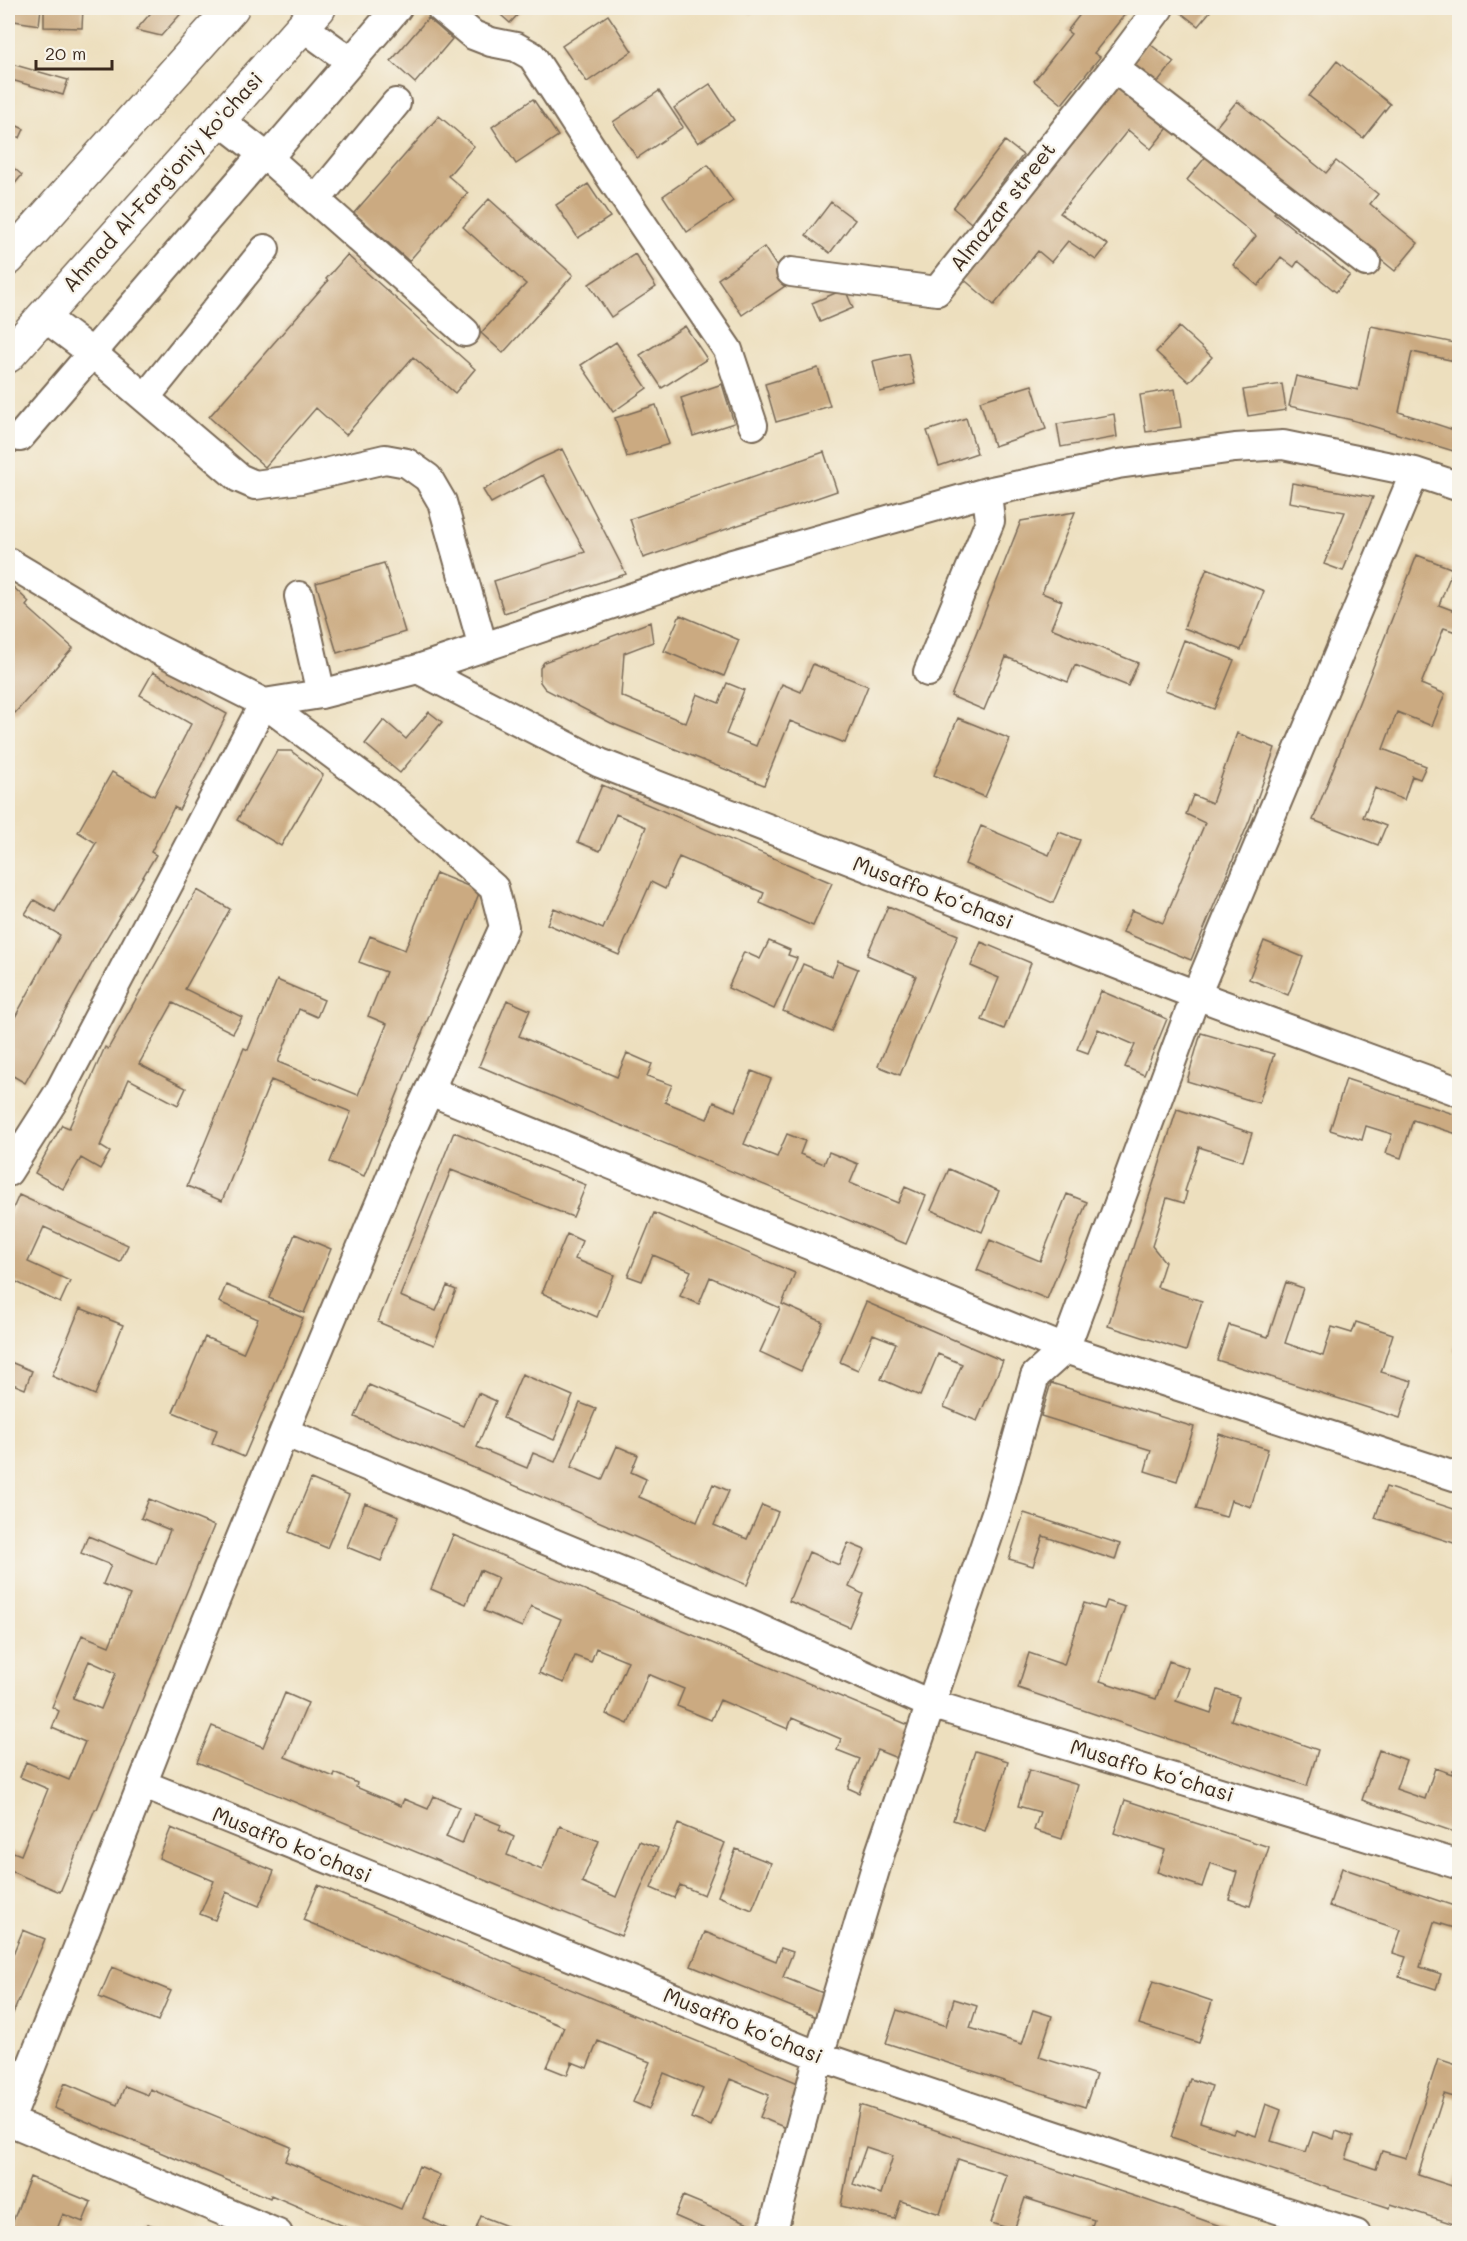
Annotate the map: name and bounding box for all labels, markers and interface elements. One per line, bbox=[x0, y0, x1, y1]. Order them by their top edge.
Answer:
scale bar bbox=[36, 33, 112, 71]
text: 20 m bbox=[45, 41, 86, 65]
street label: Ahmad Al-Farg'oniy ko'chasi bbox=[56, 65, 268, 297]
street label: Almazar street bbox=[943, 136, 1061, 276]
street label: Musaffo koʻchasi bbox=[850, 849, 1018, 935]
street label: Musaffo koʻchasi bbox=[1067, 1732, 1237, 1807]
street label: Musaffo koʻchasi bbox=[209, 1799, 376, 1888]
street label: Musaffo koʻchasi bbox=[660, 1980, 827, 2069]

